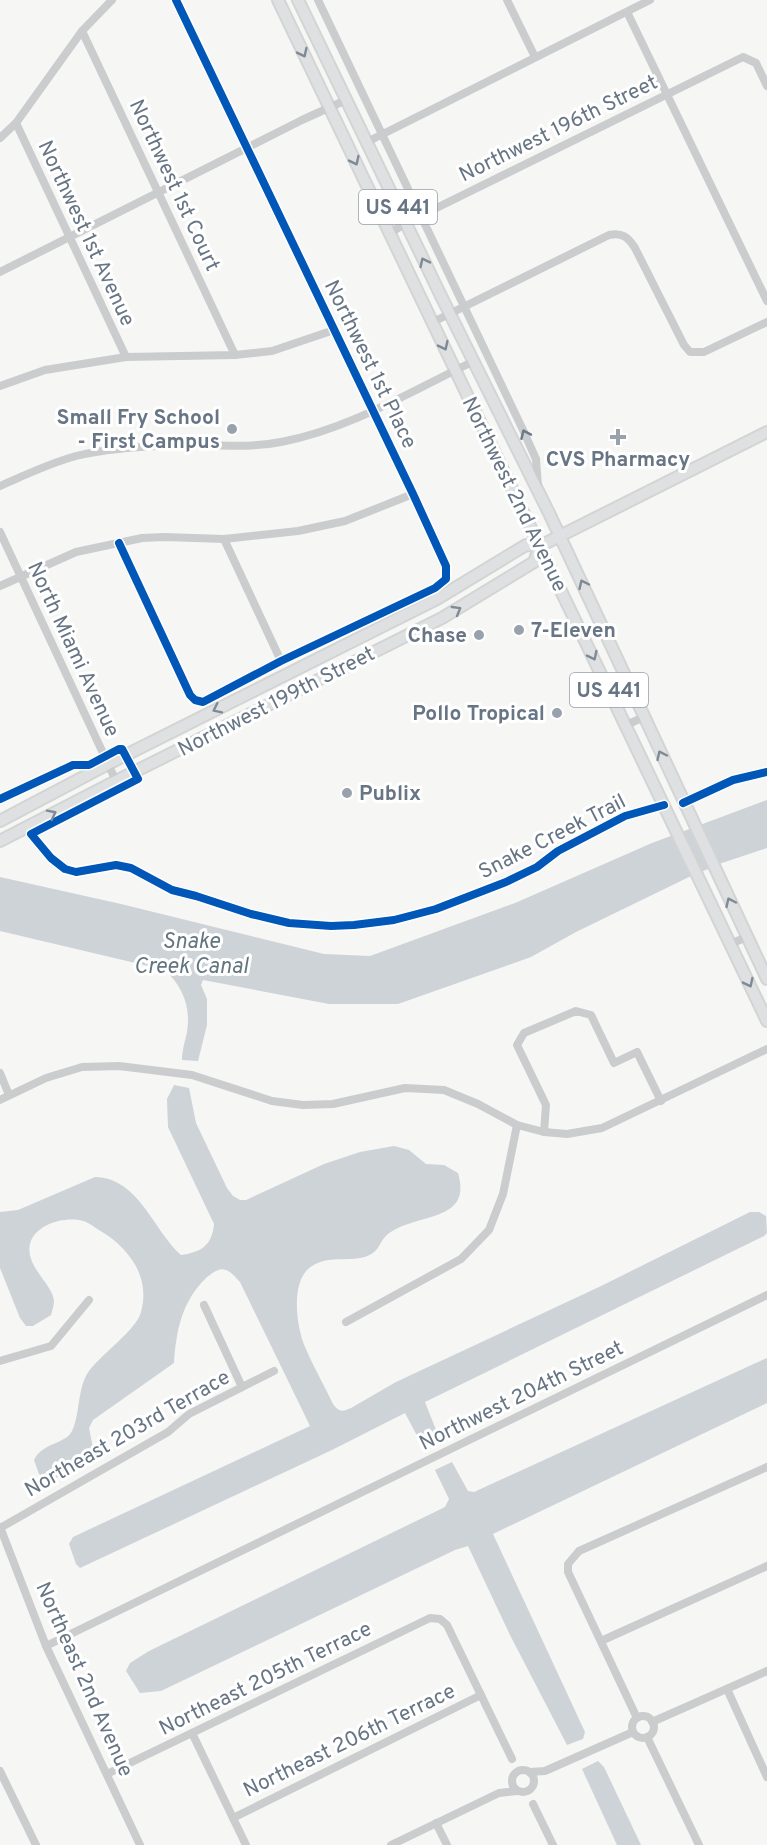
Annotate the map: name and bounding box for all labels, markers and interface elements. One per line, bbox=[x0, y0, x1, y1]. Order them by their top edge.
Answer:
one-way arrow bbox=[296, 46, 308, 57]
street label: Northwest 196th Street bbox=[455, 70, 662, 189]
street label: Northwest 1st Court bbox=[122, 96, 225, 276]
street label: Northwest 1st Avenue bbox=[31, 136, 141, 331]
one-way arrow bbox=[348, 154, 360, 165]
road number: US 441 bbox=[359, 190, 437, 224]
one-way arrow bbox=[420, 257, 432, 268]
street label: Northwest 1st Place bbox=[317, 276, 422, 454]
one-way arrow bbox=[437, 339, 449, 350]
street label: Northwest 2nd Avenue bbox=[455, 393, 573, 597]
place label: Small Fry School - First Campus bbox=[57, 405, 220, 456]
marker: Small Fry School - First Campus bbox=[225, 422, 239, 436]
one-way arrow bbox=[520, 429, 532, 440]
marker: CVS Pharmacy bbox=[611, 430, 625, 444]
place label: CVS Pharmacy bbox=[546, 447, 690, 474]
street label: North Miami Avenue bbox=[20, 558, 125, 742]
one-way arrow bbox=[578, 579, 590, 590]
one-way arrow bbox=[451, 605, 461, 617]
place label: 7-Eleven bbox=[531, 618, 616, 645]
place label: Chase bbox=[408, 623, 467, 650]
marker: 7-Eleven bbox=[512, 623, 526, 637]
marker: Chase bbox=[472, 628, 486, 642]
street label: Northwest 199th Street bbox=[174, 641, 380, 764]
one-way arrow bbox=[585, 650, 597, 661]
road number: US 441 bbox=[570, 673, 648, 707]
place label: Pollo Tropical bbox=[412, 701, 545, 728]
one-way arrow bbox=[213, 702, 224, 714]
marker: Pollo Tropical bbox=[550, 706, 564, 720]
one-way arrow bbox=[656, 751, 668, 762]
place label: Publix bbox=[359, 781, 421, 808]
marker: Publix bbox=[340, 786, 354, 800]
street label: Snake Creek Trail bbox=[474, 789, 631, 886]
one-way arrow bbox=[45, 810, 56, 821]
one-way arrow bbox=[726, 898, 738, 909]
water label: Snake Creek Canal bbox=[134, 929, 250, 981]
one-way arrow bbox=[741, 976, 753, 987]
street label: Northwest 204th Street bbox=[415, 1335, 628, 1458]
street label: Northeast 203rd Terrace bbox=[20, 1364, 235, 1504]
street label: Northeast 2nd Avenue bbox=[28, 1578, 139, 1781]
street label: Northeast 205th Terrace bbox=[155, 1616, 376, 1743]
street label: Northeast 206th Terrace bbox=[239, 1678, 460, 1804]

